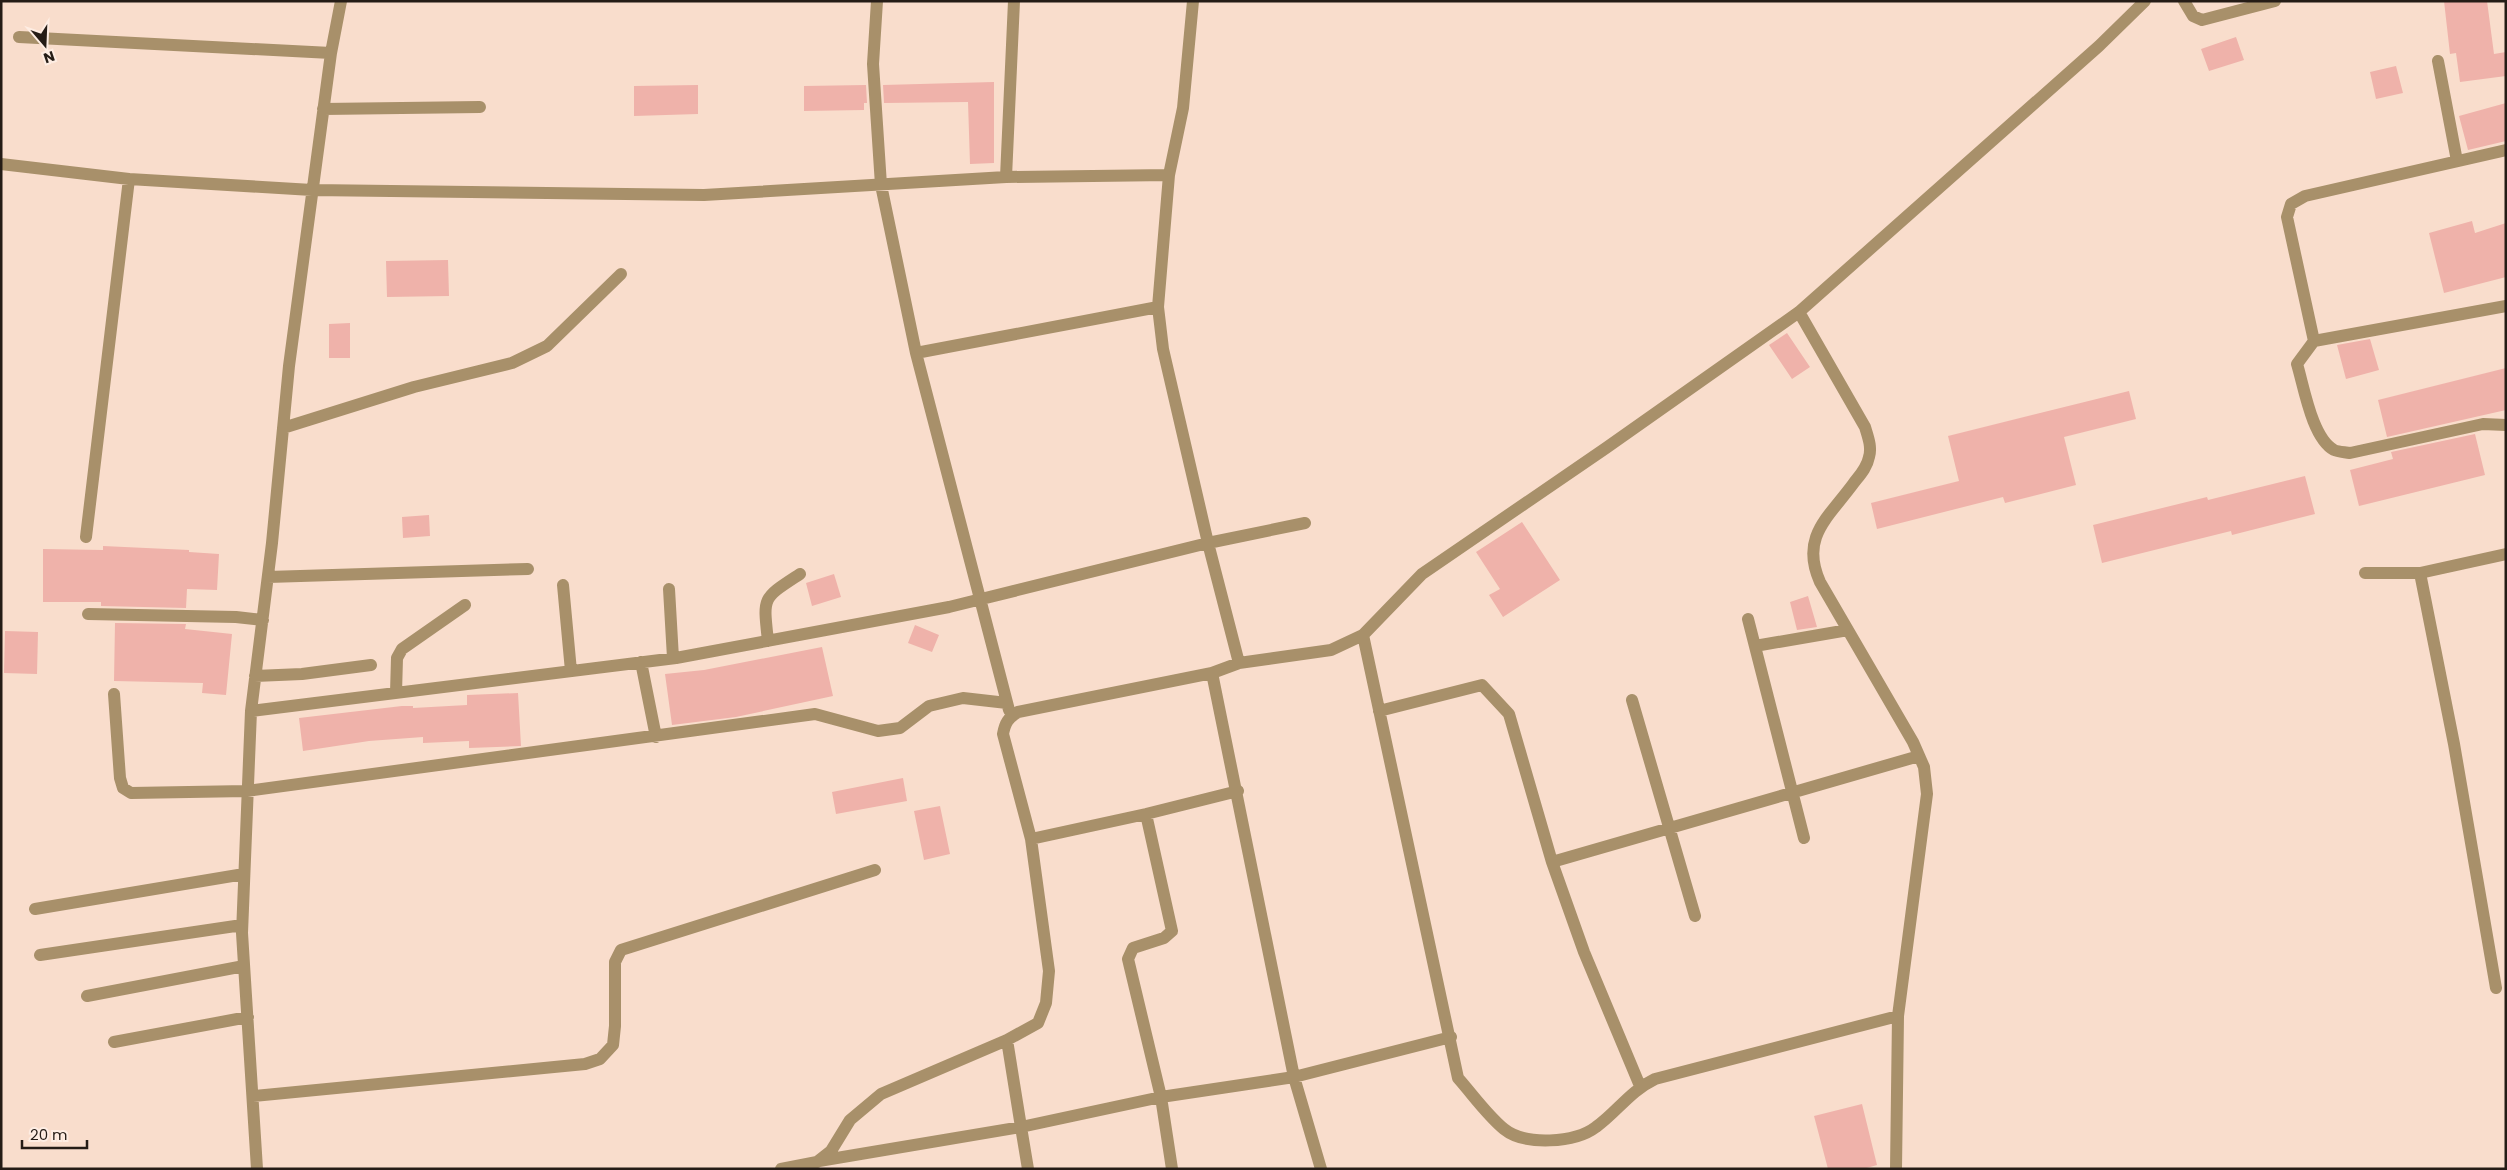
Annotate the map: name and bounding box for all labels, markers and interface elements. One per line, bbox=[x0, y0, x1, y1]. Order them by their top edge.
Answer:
north arrow bbox=[20, 20, 70, 70]
text: N bbox=[41, 46, 57, 68]
scale bar bbox=[22, 1118, 88, 1150]
text: 20 m bbox=[30, 1124, 68, 1145]

